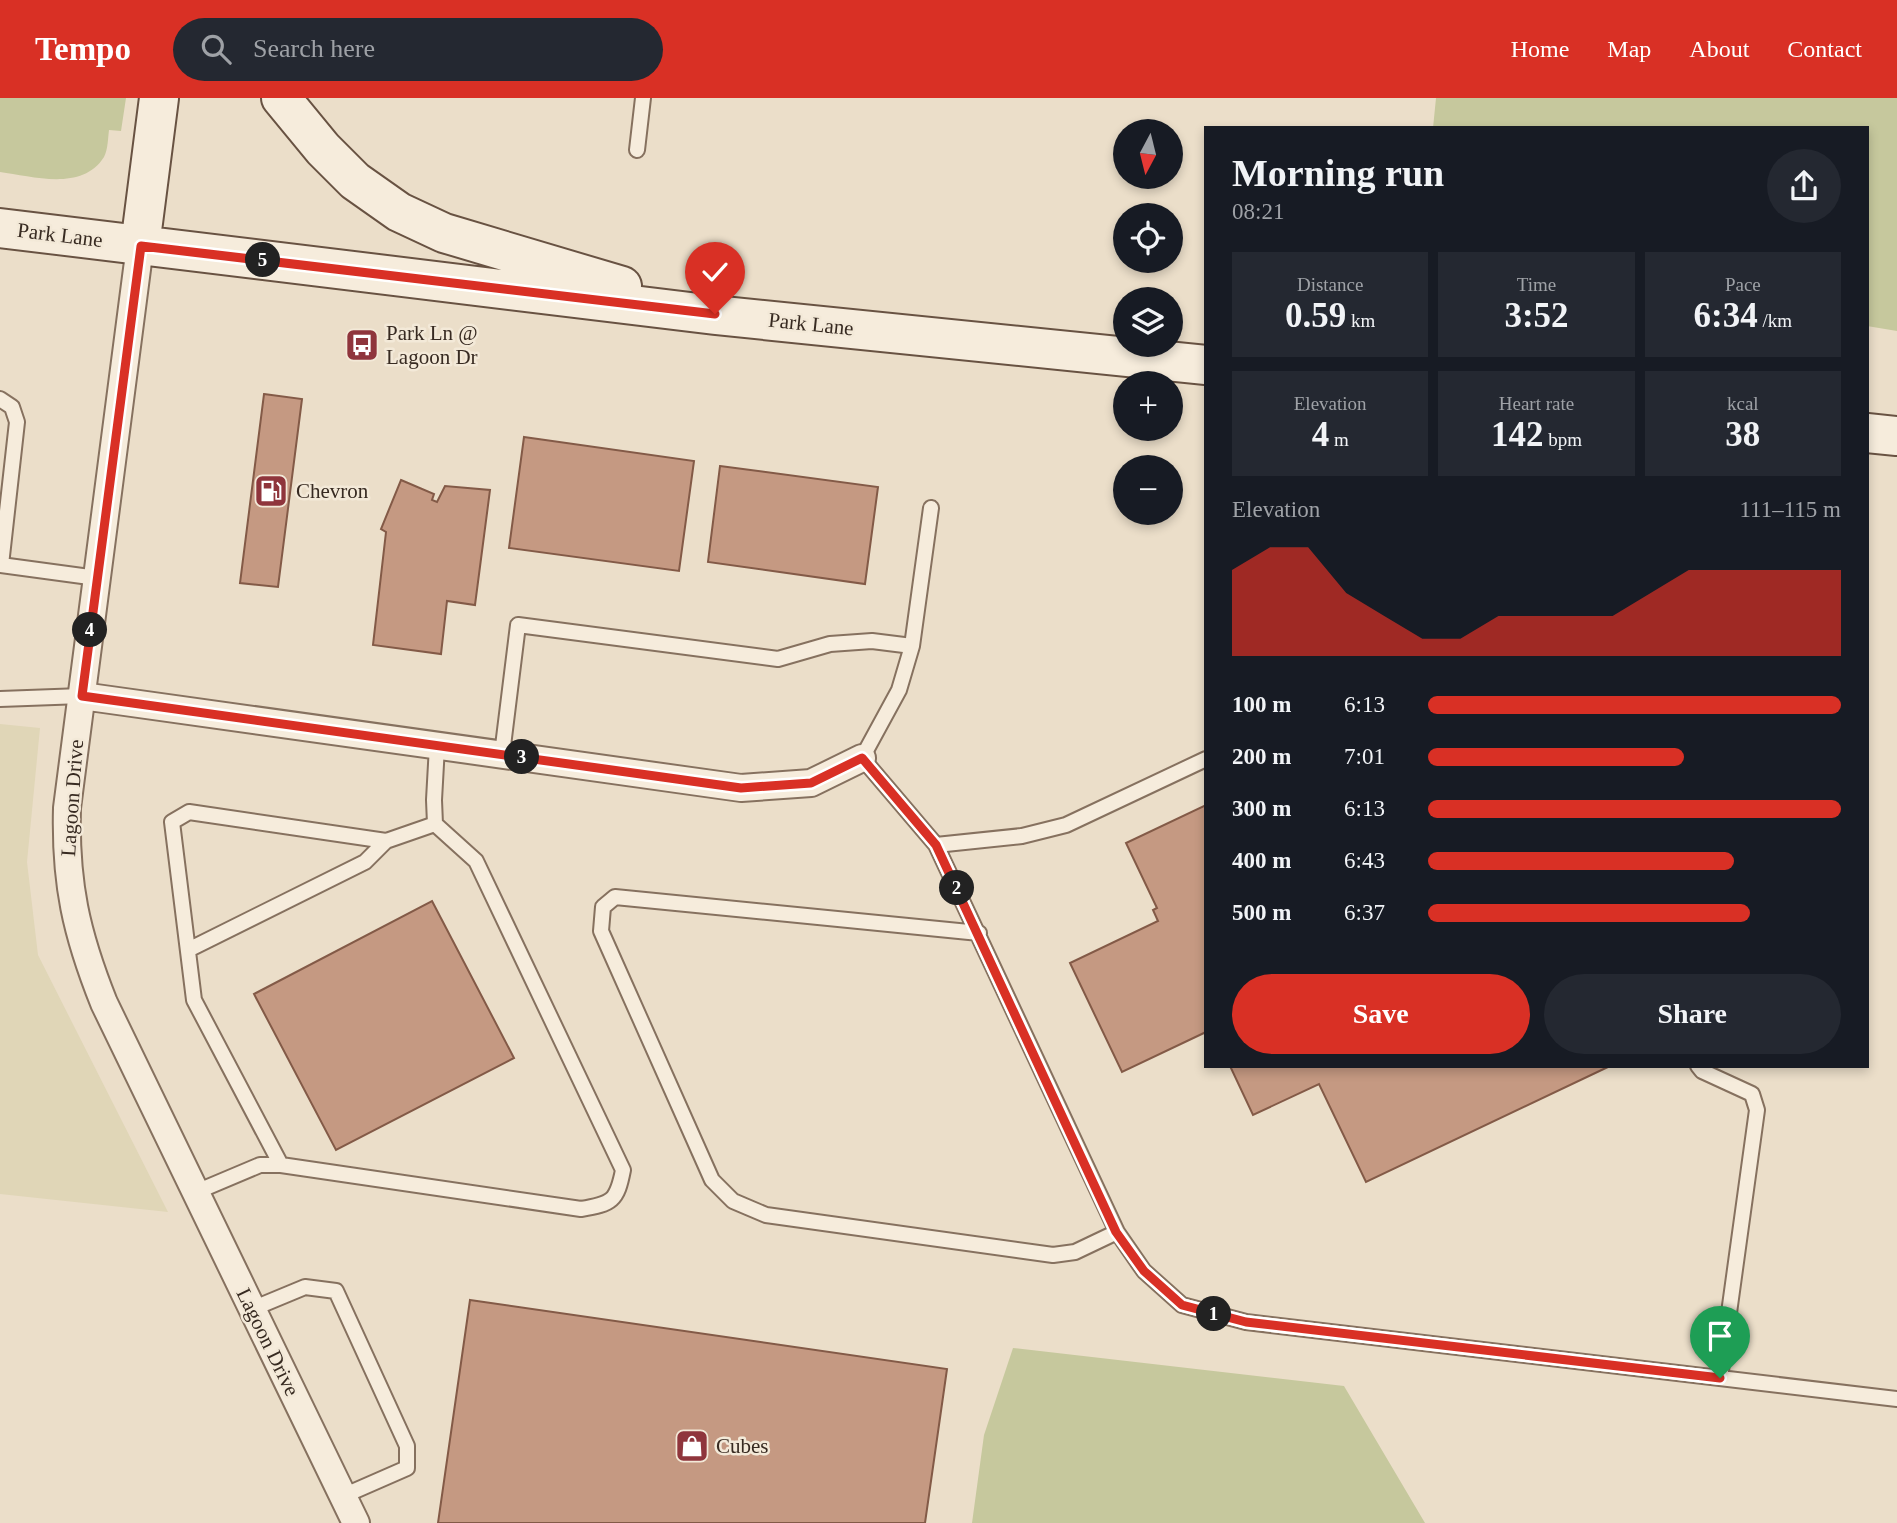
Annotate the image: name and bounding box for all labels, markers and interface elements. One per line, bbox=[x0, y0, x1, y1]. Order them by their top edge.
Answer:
search box bbox=[173, 18, 663, 81]
icon: search bbox=[197, 30, 235, 68]
text: Tempo bbox=[35, 31, 131, 67]
text: Search here bbox=[253, 34, 375, 63]
text: Home bbox=[1511, 36, 1569, 62]
text: Map bbox=[1607, 36, 1651, 62]
text: About bbox=[1689, 36, 1749, 62]
text: Contact bbox=[1787, 36, 1862, 62]
north arrow bbox=[1113, 119, 1183, 189]
map controls bbox=[1113, 119, 1183, 525]
button: share bbox=[1767, 149, 1841, 223]
text: Morning run bbox=[1232, 152, 1444, 194]
text: 08:21 bbox=[1232, 199, 1284, 224]
button: locate bbox=[1113, 203, 1183, 273]
street label: Park Lane bbox=[16, 218, 104, 252]
pin: 5 bbox=[246, 242, 280, 278]
pin bbox=[685, 242, 745, 314]
text: 5 bbox=[258, 249, 267, 270]
icon: check bbox=[696, 253, 734, 291]
text: Distance bbox=[1297, 274, 1363, 295]
text: Time bbox=[1517, 274, 1556, 295]
text: Pace bbox=[1725, 274, 1761, 295]
button: layers bbox=[1113, 287, 1183, 357]
text: 0.59 bbox=[1285, 296, 1346, 335]
text: 3:52 bbox=[1504, 296, 1569, 335]
text: 6:34 bbox=[1694, 296, 1758, 335]
street label: Park Lane bbox=[767, 308, 855, 340]
text: km bbox=[1346, 310, 1375, 331]
text: /km bbox=[1758, 310, 1792, 331]
place label: Park Ln @ Lagoon Dr bbox=[386, 321, 478, 369]
bus stop icon: Park Ln @ Lagoon Dr bbox=[343, 326, 381, 364]
button: + bbox=[1113, 371, 1183, 441]
text: Elevation bbox=[1294, 393, 1367, 414]
text: Heart rate bbox=[1499, 393, 1574, 414]
text: kcal bbox=[1727, 393, 1759, 414]
text: 4 bbox=[1312, 415, 1329, 454]
text: 142 bbox=[1491, 415, 1543, 454]
text: 38 bbox=[1725, 415, 1760, 454]
text: m bbox=[1329, 429, 1349, 450]
text: bpm bbox=[1543, 429, 1582, 450]
button: − bbox=[1113, 455, 1183, 525]
fuel station icon: Chevron bbox=[252, 472, 290, 510]
place label: Chevron bbox=[296, 479, 369, 503]
text: Elevation bbox=[1232, 497, 1320, 522]
text: 111–115 m bbox=[1739, 497, 1841, 522]
pin: 4 bbox=[72, 612, 108, 648]
text: 4 bbox=[85, 619, 94, 640]
text: 100 m bbox=[1232, 692, 1291, 717]
text: 6:13 bbox=[1344, 692, 1385, 717]
street label: Lagoon Drive bbox=[56, 739, 88, 857]
pin: 3 bbox=[504, 740, 540, 774]
text: 200 m bbox=[1232, 744, 1291, 769]
text: 7:01 bbox=[1344, 744, 1385, 769]
text: 3 bbox=[517, 746, 526, 767]
text: 300 m bbox=[1232, 796, 1291, 821]
text: 6:13 bbox=[1344, 796, 1385, 821]
text: 400 m bbox=[1232, 848, 1291, 873]
text: 6:43 bbox=[1344, 848, 1385, 873]
pin: 2 bbox=[940, 870, 974, 906]
text: 2 bbox=[952, 877, 961, 898]
text: 500 m bbox=[1232, 900, 1291, 925]
text: 6:37 bbox=[1344, 900, 1385, 925]
button: Save bbox=[1232, 974, 1530, 1054]
button: Share bbox=[1544, 974, 1841, 1054]
street label: Lagoon Drive bbox=[232, 1284, 304, 1400]
pin: 1 bbox=[1196, 1296, 1232, 1332]
text: 1 bbox=[1209, 1303, 1218, 1324]
pin bbox=[1690, 1306, 1750, 1378]
icon: arrive bbox=[1701, 1317, 1739, 1355]
shop icon: Cubes bbox=[673, 1427, 711, 1465]
place label: Cubes bbox=[716, 1434, 769, 1458]

